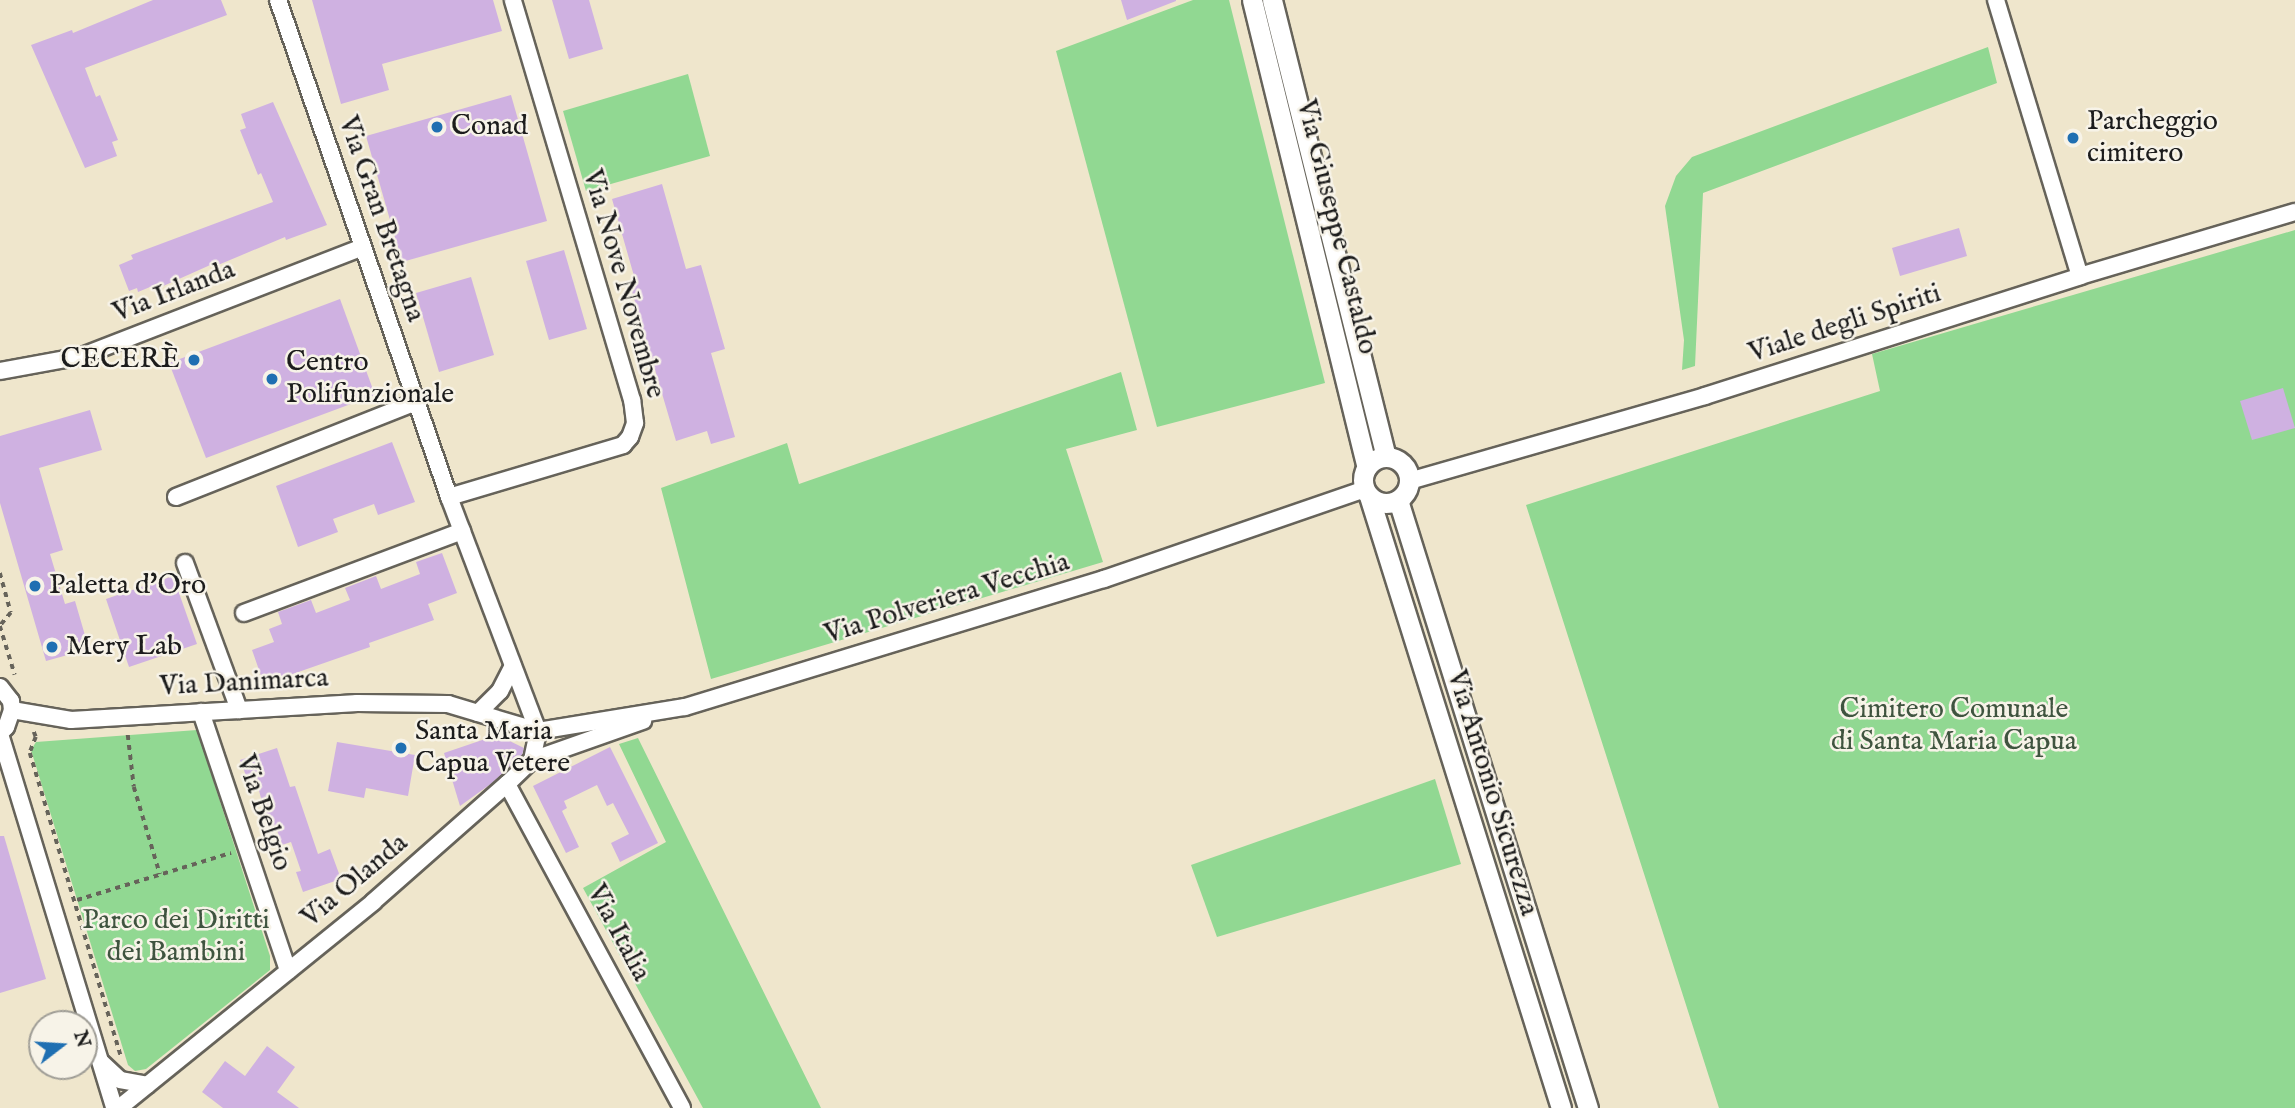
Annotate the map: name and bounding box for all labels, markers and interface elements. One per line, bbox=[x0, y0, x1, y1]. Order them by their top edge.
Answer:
street label: Via Giuseppe Castaldo bbox=[1288, 96, 1384, 358]
place label: Parcheggio cimitero bbox=[2087, 105, 2218, 171]
place label: Conad bbox=[451, 110, 528, 144]
street label: Via Gran Bretagna bbox=[330, 112, 432, 326]
marker: Conad bbox=[429, 119, 445, 135]
marker: Parcheggio cimitero bbox=[2065, 130, 2081, 146]
street label: Via Nove Novembre bbox=[574, 166, 672, 402]
street label: Via Irlanda bbox=[108, 253, 240, 331]
street label: Viale degli Spiriti bbox=[1745, 277, 1945, 371]
place label: CECERÈ bbox=[61, 343, 180, 377]
place label: Centro Polifunzionale bbox=[286, 346, 454, 412]
marker: CECERÈ bbox=[186, 352, 202, 368]
marker: Centro Polifunzionale bbox=[264, 371, 280, 387]
street label: Via Polveriera Vecchia bbox=[820, 546, 1074, 652]
place label: Paletta d'Oro bbox=[49, 569, 206, 603]
marker: Paletta d'Oro bbox=[27, 578, 43, 594]
place label: Mery Lab bbox=[66, 630, 182, 664]
marker: Mery Lab bbox=[44, 639, 60, 655]
street label: Via Danimarca bbox=[159, 662, 329, 704]
street label: Via Antonio Sicurezza bbox=[1439, 666, 1545, 920]
park label: Cimitero Comunale di Santa Maria Capua bbox=[1831, 693, 2077, 759]
place label: Santa Maria Capua Vetere bbox=[415, 715, 570, 781]
marker: Santa Maria Capua Vetere bbox=[393, 740, 409, 756]
street label: Via Belgio bbox=[227, 750, 299, 876]
street label: Via Olanda bbox=[295, 827, 415, 935]
street label: Via Italia bbox=[579, 879, 657, 987]
park label: Parco dei Diritti dei Bambini bbox=[82, 904, 270, 970]
north arrow bbox=[28, 1010, 98, 1080]
text: N bbox=[67, 1028, 95, 1051]

